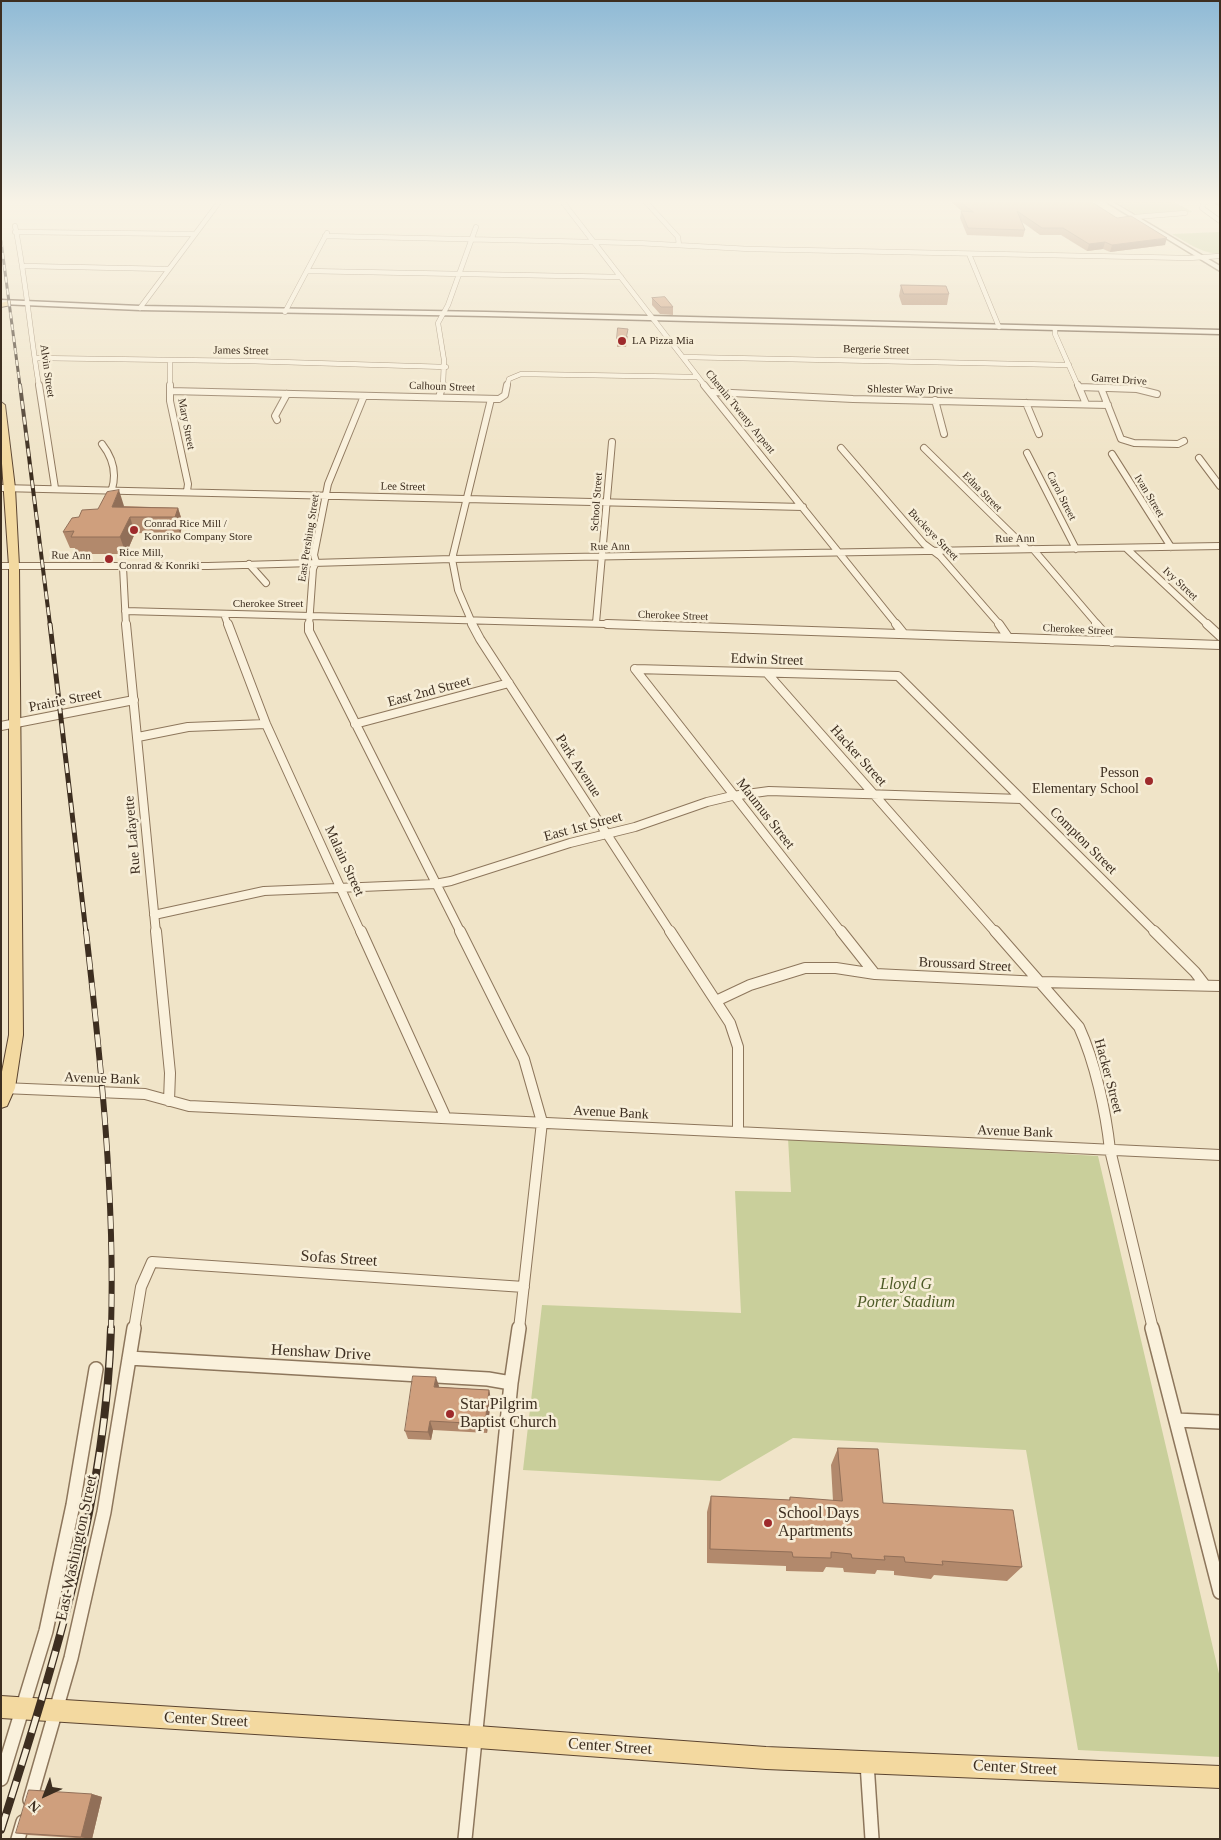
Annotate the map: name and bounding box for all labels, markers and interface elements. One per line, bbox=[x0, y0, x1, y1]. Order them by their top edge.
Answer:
place label: LA Pizza Mia bbox=[632, 334, 694, 348]
marker: LA Pizza Mia bbox=[616, 335, 628, 347]
street label: Bergerie Street bbox=[843, 343, 909, 357]
street label: Alvin Street bbox=[37, 344, 57, 398]
street label: James Street bbox=[213, 344, 269, 358]
street label: Chemin Twenty Arpent bbox=[702, 368, 778, 456]
street label: Garret Drive bbox=[1091, 371, 1147, 389]
street label: Calhoun Street bbox=[409, 379, 475, 395]
street label: Shlester Way Drive bbox=[867, 383, 953, 397]
street label: Mary Street bbox=[175, 397, 197, 451]
street label: Edna Street bbox=[959, 469, 1005, 515]
street label: Carol Street bbox=[1043, 469, 1079, 523]
street label: School Street bbox=[588, 472, 606, 532]
street label: Ivan Street bbox=[1131, 472, 1167, 520]
street label: Lee Street bbox=[380, 480, 426, 494]
street label: East Pershing Street bbox=[296, 493, 322, 583]
street label: Buckeye Street bbox=[905, 506, 961, 564]
place label: Conrad Rice Mill / Konriko Company Store bbox=[144, 517, 252, 543]
marker: Conrad Rice Mill / Konriko Company Store bbox=[128, 524, 140, 536]
street label: Rue Ann bbox=[995, 532, 1035, 546]
street label: Rue Ann bbox=[590, 540, 630, 554]
place label: Rice Mill, Conrad & Konriki bbox=[119, 546, 200, 572]
street label: Rue Ann bbox=[51, 549, 91, 563]
marker: Rice Mill, Conrad & Konriki bbox=[103, 553, 115, 565]
street label: Ivy Street bbox=[1160, 564, 1200, 604]
street label: Cherokee Street bbox=[233, 597, 303, 611]
street label: Cherokee Street bbox=[638, 608, 708, 624]
street label: Cherokee Street bbox=[1042, 622, 1114, 638]
street label: Edwin Street bbox=[730, 650, 804, 670]
street label: East 2nd Street bbox=[386, 673, 472, 711]
street label: Prairie Street bbox=[27, 686, 103, 716]
street label: Hacker Street bbox=[826, 722, 890, 790]
street label: Park Avenue bbox=[551, 731, 605, 801]
place label: Pesson Elementary School bbox=[1032, 765, 1139, 798]
street label: Maumus Street bbox=[732, 775, 798, 853]
marker: Pesson Elementary School bbox=[1143, 775, 1155, 787]
street label: Rue Lafayette bbox=[121, 795, 145, 875]
street label: Compton Street bbox=[1046, 804, 1120, 878]
street label: East 1st Street bbox=[542, 809, 624, 845]
street label: Malain Street bbox=[320, 823, 368, 899]
street label: Broussard Street bbox=[918, 954, 1012, 976]
street label: Hacker Street bbox=[1090, 1037, 1126, 1115]
street label: Avenue Bank bbox=[64, 1069, 140, 1089]
street label: Avenue Bank bbox=[573, 1103, 649, 1123]
street label: Avenue Bank bbox=[977, 1122, 1053, 1142]
street label: Sofas Street bbox=[300, 1247, 378, 1271]
park label: Lloyd G Porter Stadium bbox=[857, 1275, 955, 1313]
street label: Henshaw Drive bbox=[271, 1341, 371, 1365]
place label: Star Pilgrim Baptist Church bbox=[460, 1395, 556, 1433]
marker: Star Pilgrim Baptist Church bbox=[444, 1408, 456, 1420]
street label: East Washington Street bbox=[52, 1473, 102, 1623]
place label: School Days Apartments bbox=[778, 1504, 859, 1542]
marker: School Days Apartments bbox=[762, 1517, 774, 1529]
street label: Center Street bbox=[164, 1708, 248, 1732]
street label: Center Street bbox=[567, 1734, 653, 1760]
street label: Center Street bbox=[973, 1756, 1057, 1780]
north arrow bbox=[20, 1770, 70, 1820]
text: N bbox=[26, 1797, 43, 1815]

